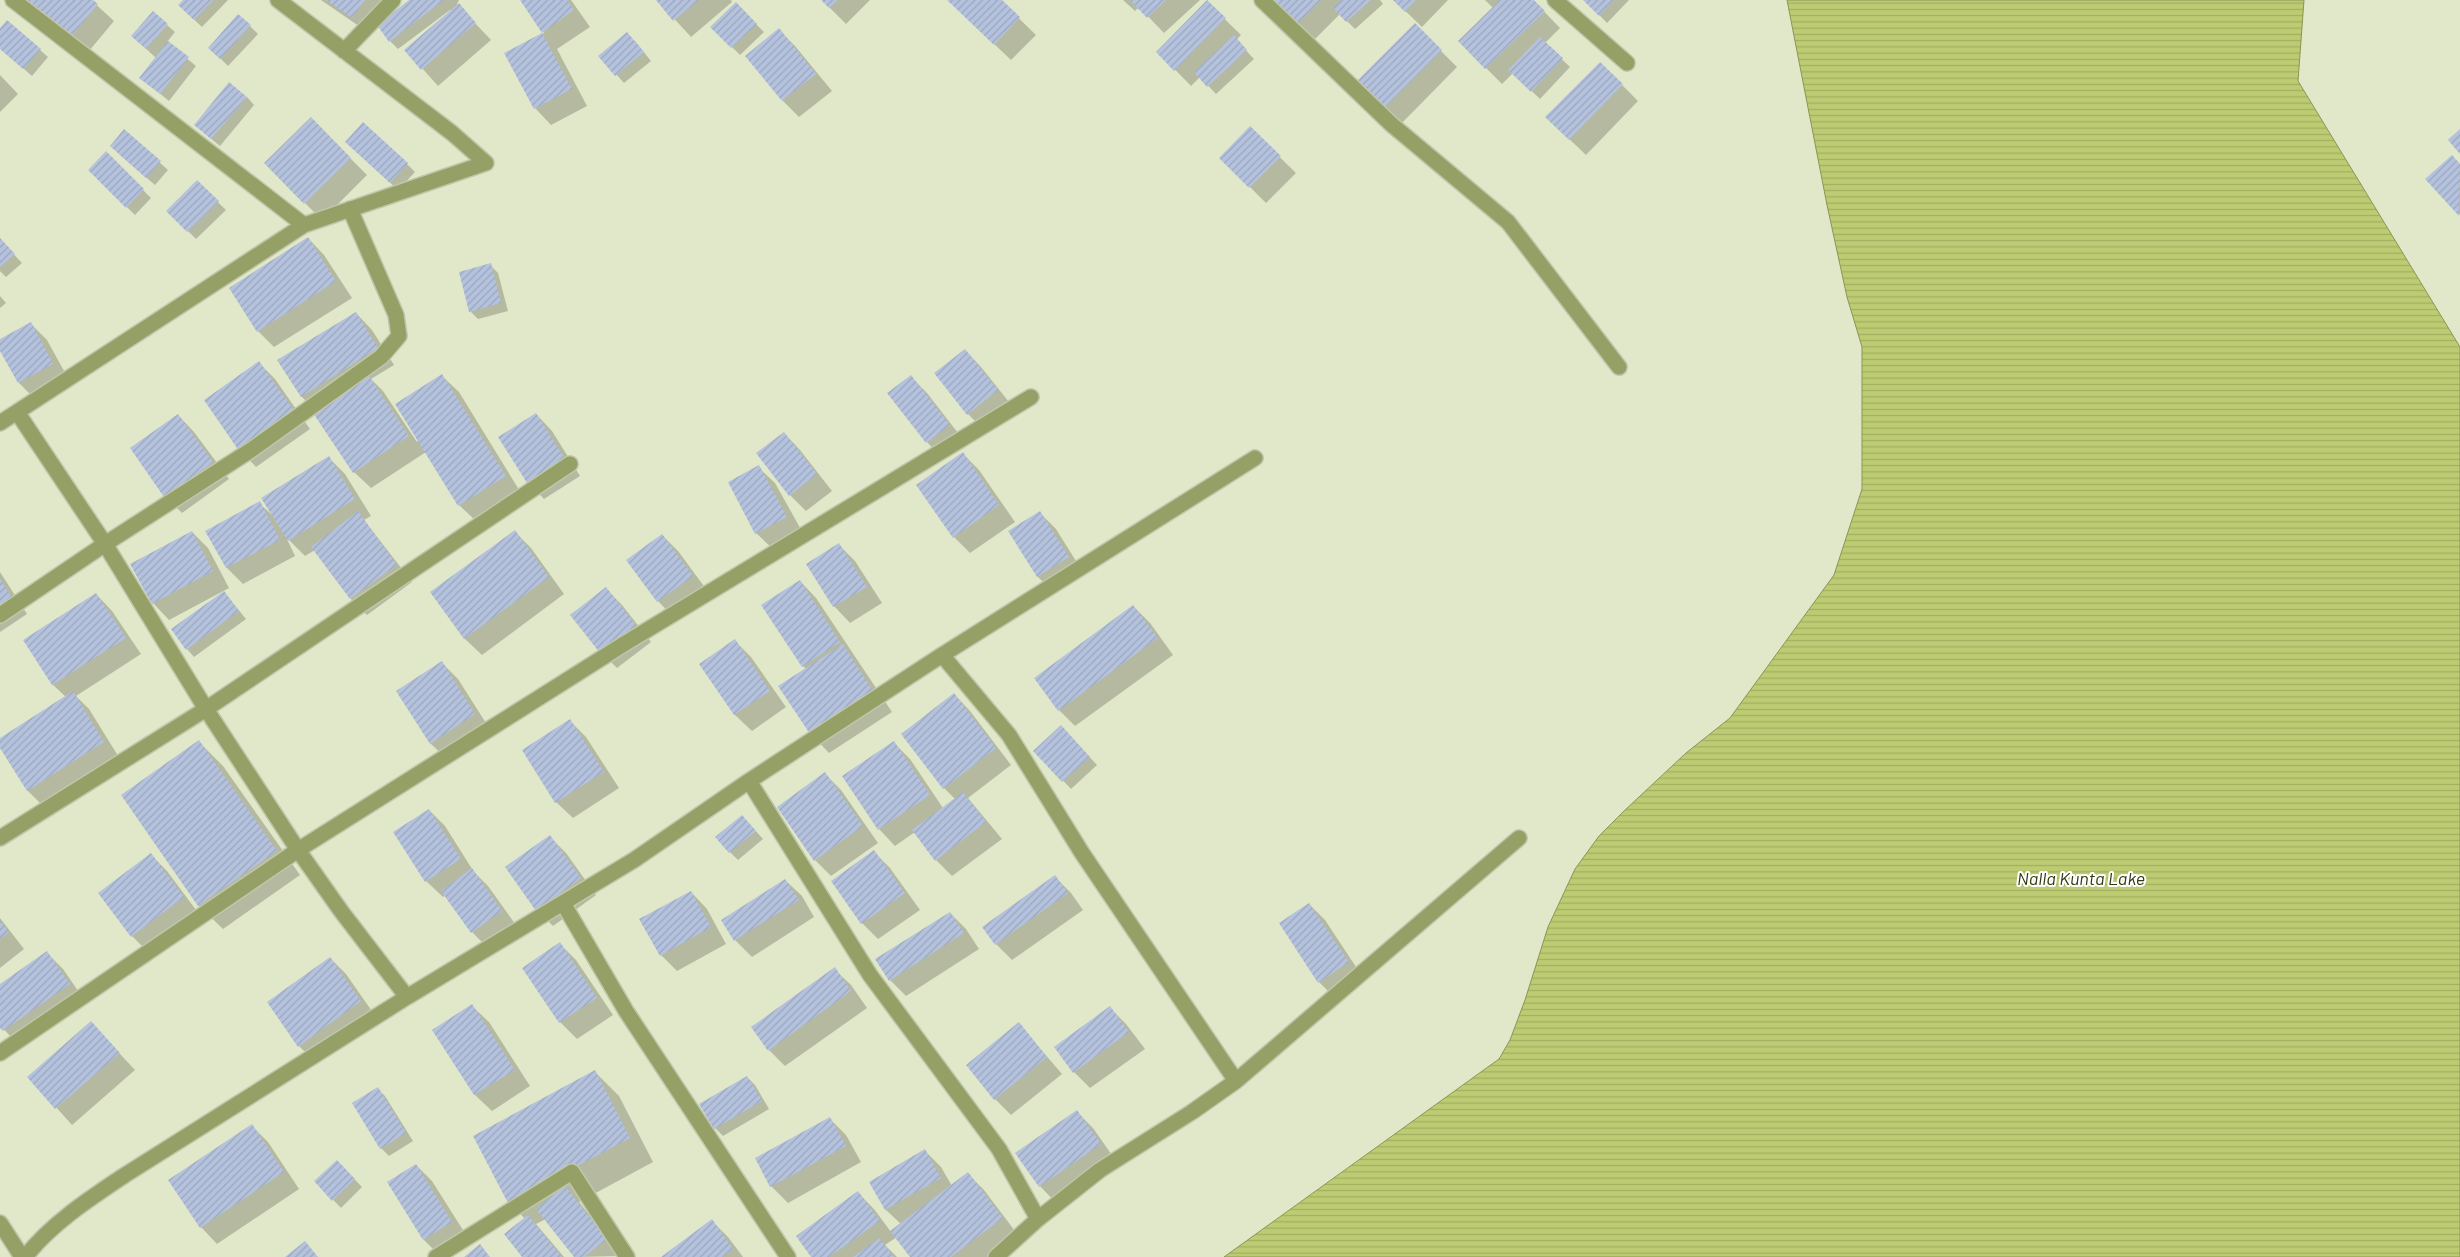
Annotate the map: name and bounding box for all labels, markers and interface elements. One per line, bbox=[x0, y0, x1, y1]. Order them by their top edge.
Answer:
water label: Nalla Kunta Lake bbox=[2017, 867, 2145, 889]

